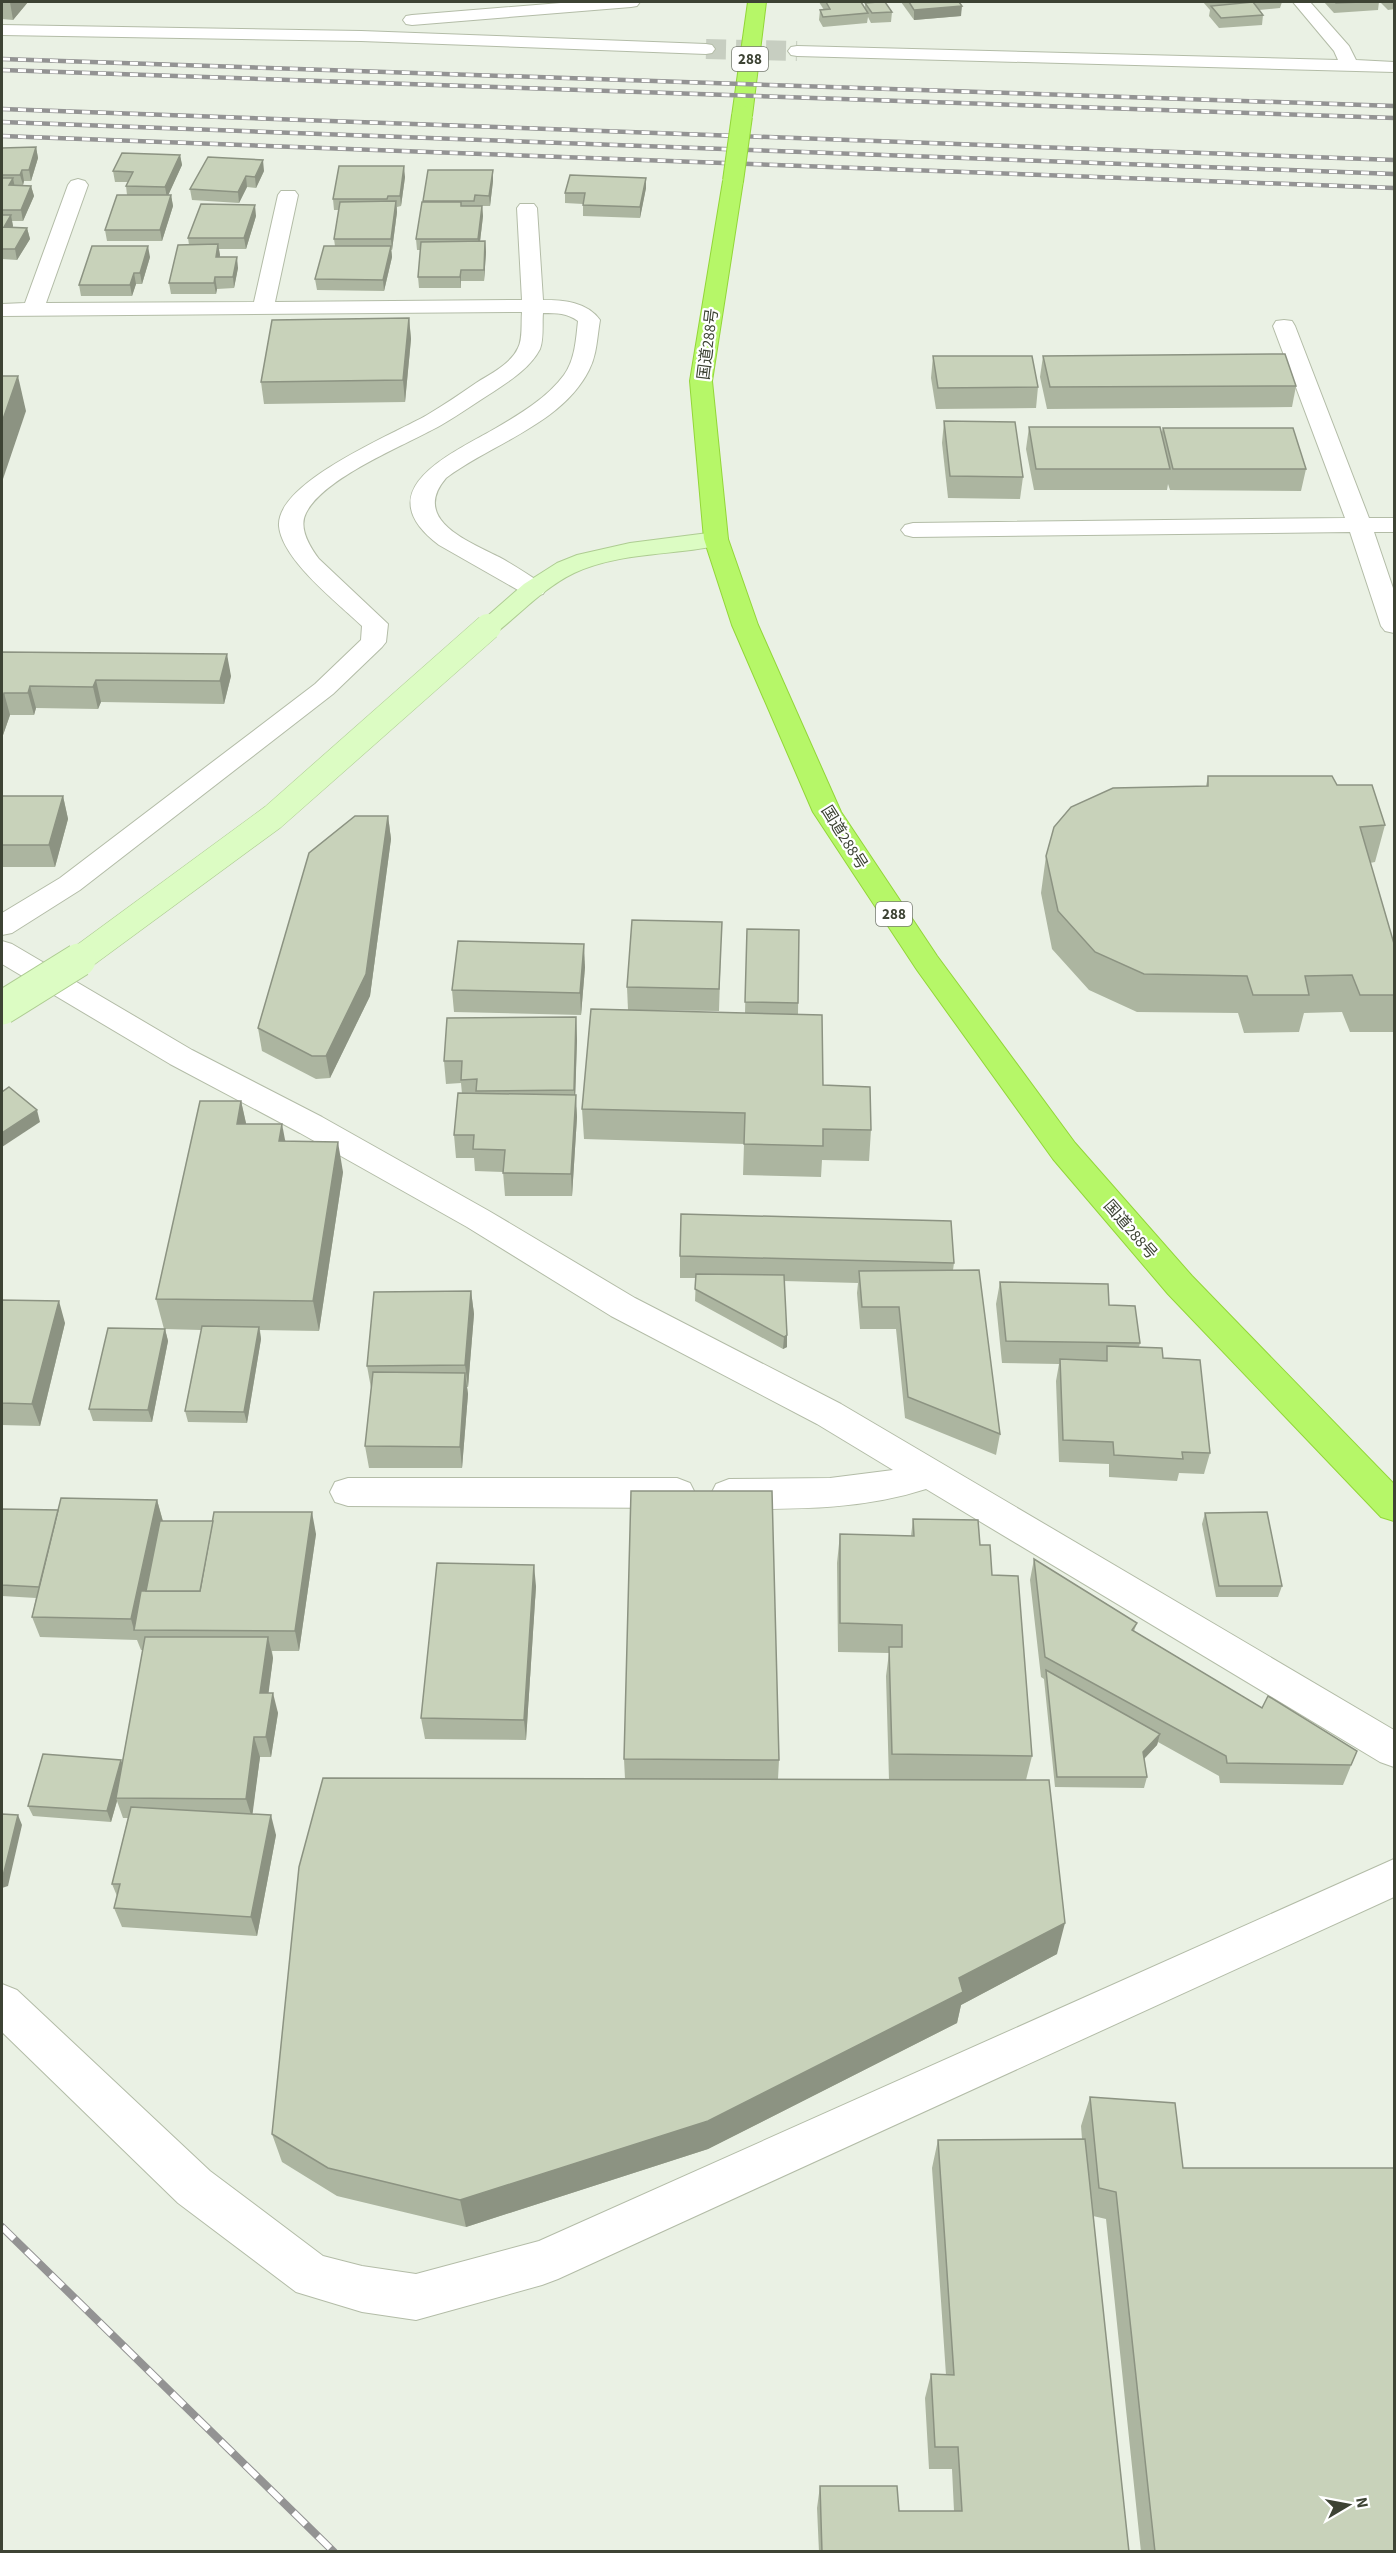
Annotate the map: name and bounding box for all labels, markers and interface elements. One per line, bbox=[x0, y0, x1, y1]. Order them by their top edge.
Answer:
road number: 288 bbox=[732, 47, 768, 71]
street label: 国道288号 bbox=[693, 307, 723, 381]
street label: 国道288号 bbox=[816, 801, 873, 874]
road number: 288 bbox=[876, 902, 912, 926]
street label: 国道288号 bbox=[1098, 1195, 1162, 1264]
north arrow bbox=[1318, 2475, 1378, 2535]
text: N bbox=[1350, 2495, 1374, 2510]

